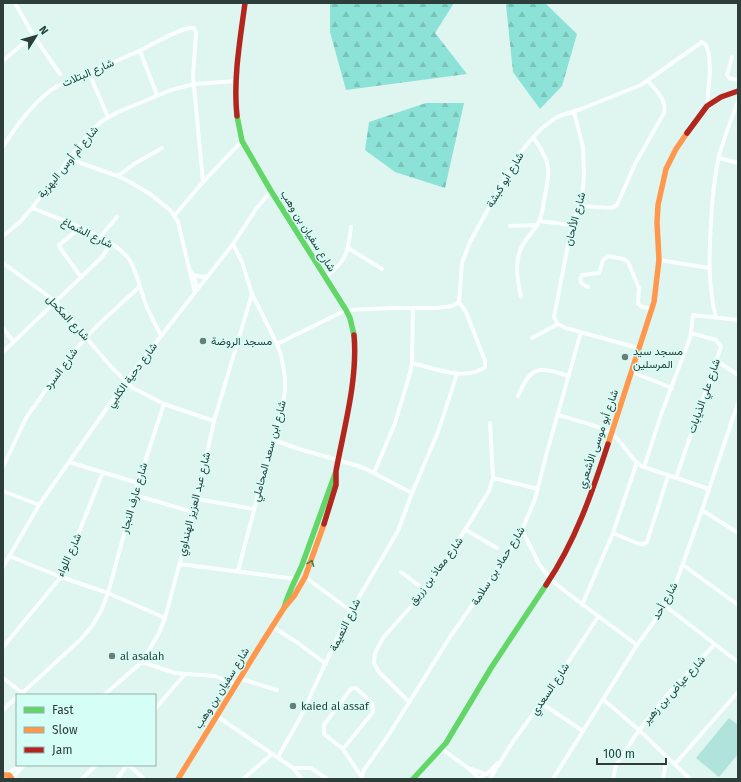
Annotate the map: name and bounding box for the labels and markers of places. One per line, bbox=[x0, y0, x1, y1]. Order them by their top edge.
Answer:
place label: مسجد الروضة bbox=[211, 335, 272, 348]
marker: مسجد الروضة bbox=[198, 336, 208, 346]
place label: مسجد سيد المرسلين bbox=[633, 345, 683, 371]
marker: مسجد سيد المرسلين bbox=[620, 352, 630, 362]
place label: al asalah bbox=[120, 650, 164, 663]
marker: al asalah bbox=[107, 651, 117, 661]
place label: kaied al assaf bbox=[301, 700, 370, 713]
marker: kaied al assaf bbox=[288, 701, 298, 711]

